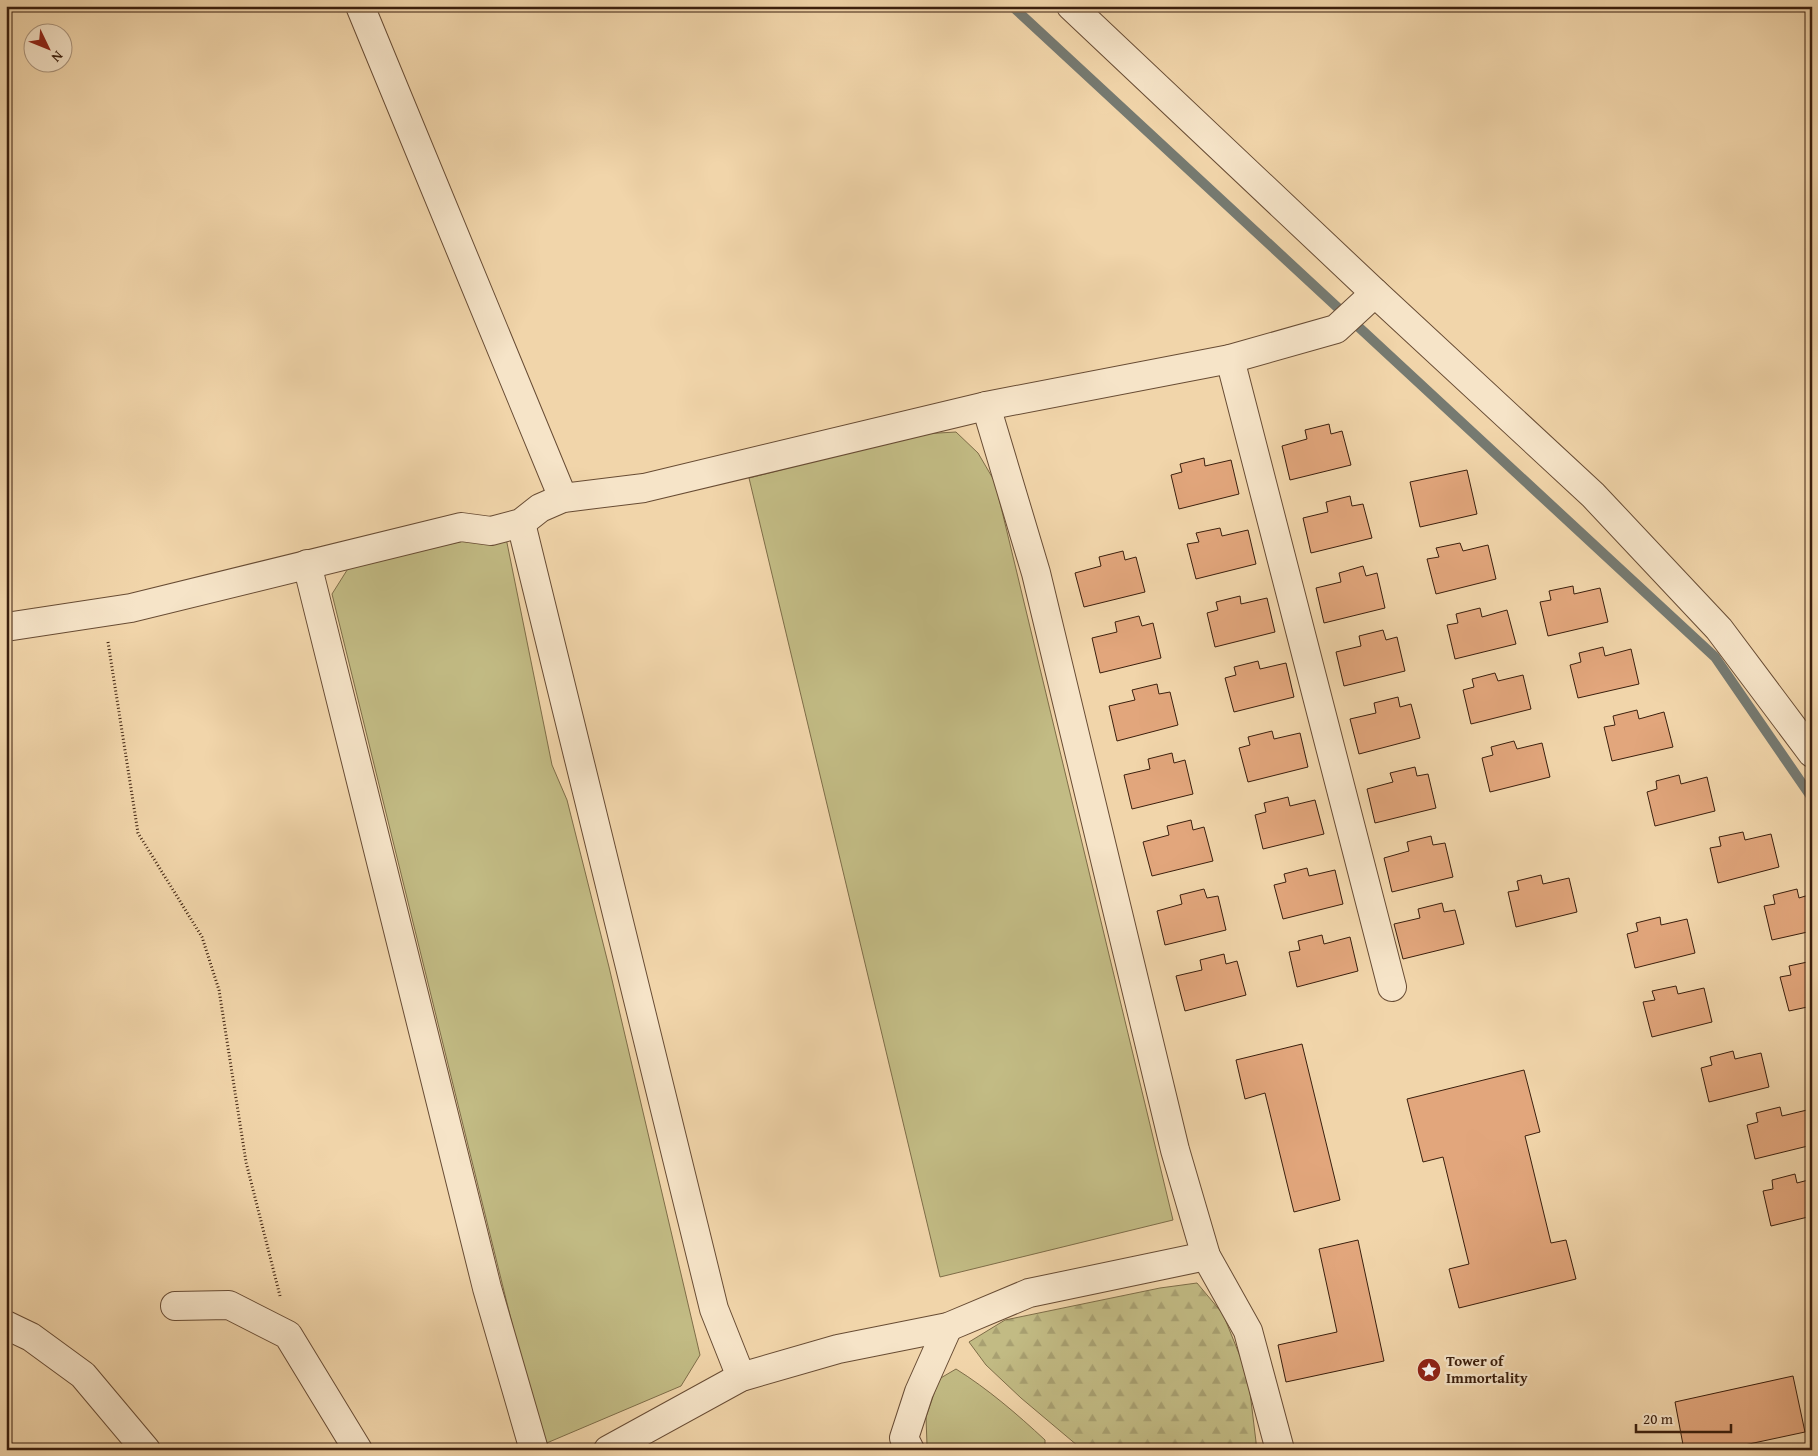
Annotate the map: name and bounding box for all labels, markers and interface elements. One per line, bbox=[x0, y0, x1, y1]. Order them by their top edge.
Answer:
north arrow bbox=[22, 22, 72, 72]
text: N bbox=[47, 47, 68, 68]
place label: Tower of Immortality bbox=[1446, 1350, 1528, 1388]
place icon: Tower of Immortality bbox=[1416, 1357, 1442, 1383]
scale bar bbox=[1636, 1401, 1730, 1433]
text: 20 m bbox=[1643, 1408, 1674, 1429]

